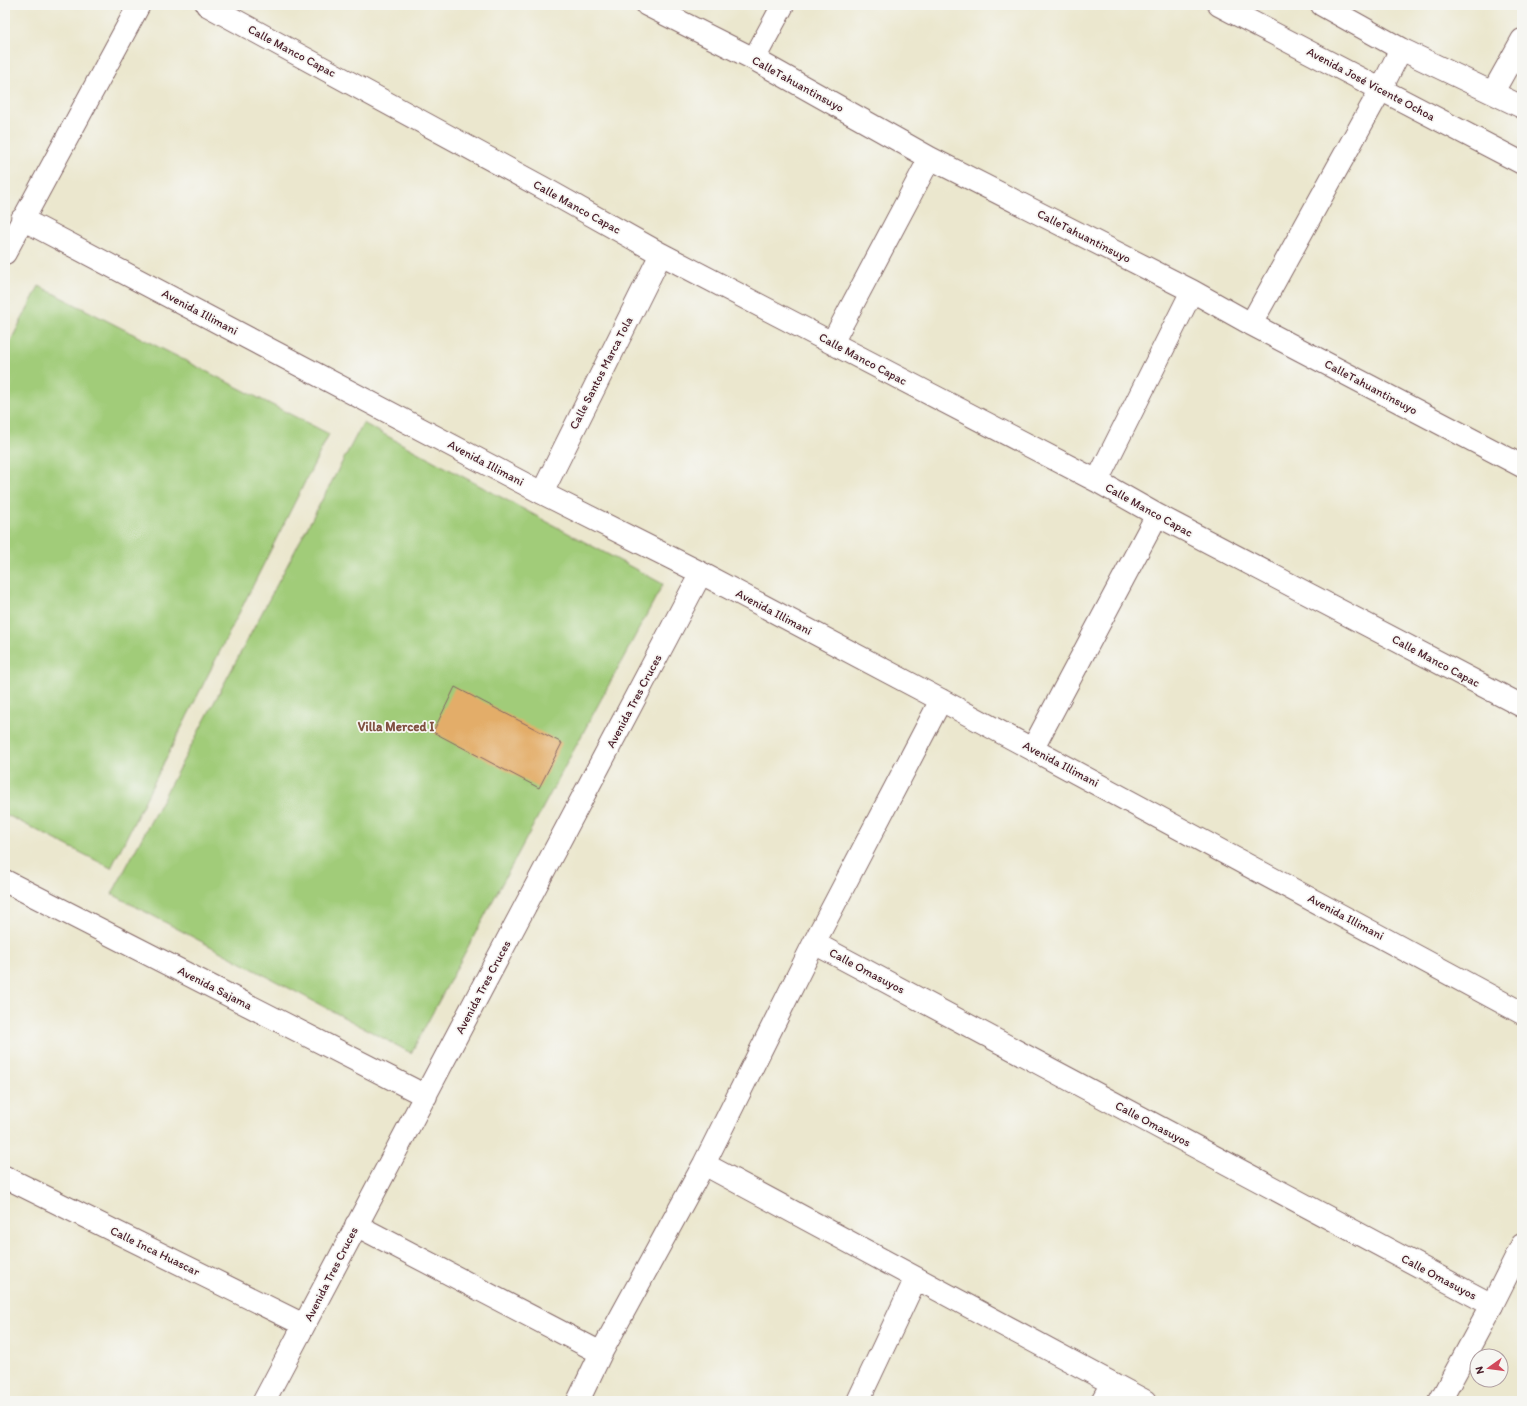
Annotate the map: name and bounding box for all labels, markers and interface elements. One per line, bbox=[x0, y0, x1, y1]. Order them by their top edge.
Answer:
street label: Calle Manco Capac bbox=[246, 22, 339, 80]
street label: Avenida José Vicente Ochoa bbox=[1304, 44, 1438, 124]
street label: CalleTahuantinsuyo bbox=[749, 53, 847, 115]
street label: Calle Manco Capac bbox=[531, 177, 623, 237]
street label: CalleTahuantinsuyo bbox=[1035, 206, 1133, 266]
street label: Avenida Illimani bbox=[160, 286, 240, 338]
street label: Calle Santos Marca Tola bbox=[567, 314, 636, 432]
street label: Calle Manco Capac bbox=[817, 330, 910, 388]
street label: CalleTahuantinsuyo bbox=[1322, 357, 1420, 417]
street label: Avenida Illimani bbox=[446, 437, 526, 489]
street label: Calle Manco Capac bbox=[1103, 480, 1195, 540]
street label: Avenida Illimani bbox=[734, 586, 814, 638]
street label: Calle Manco Capac bbox=[1390, 632, 1483, 690]
street label: Avenida Tres Cruces bbox=[603, 652, 665, 750]
district label: Villa Merced I bbox=[358, 719, 434, 734]
street label: Avenida Illimani bbox=[1021, 738, 1101, 790]
street label: Avenida Illimani bbox=[1306, 891, 1386, 943]
street label: Avenida Tres Cruces bbox=[452, 938, 514, 1036]
street label: Calle Omasuyos bbox=[827, 945, 907, 997]
street label: Avenida Sajama bbox=[176, 963, 255, 1013]
street label: Calle Omasuyos bbox=[1113, 1098, 1193, 1150]
street label: Calle Inca Huascar bbox=[108, 1223, 202, 1279]
street label: Avenida Tres Cruces bbox=[301, 1225, 361, 1323]
street label: Calle Omasuyos bbox=[1399, 1251, 1479, 1303]
north arrow bbox=[1469, 1348, 1509, 1388]
text: N bbox=[1473, 1365, 1487, 1375]

